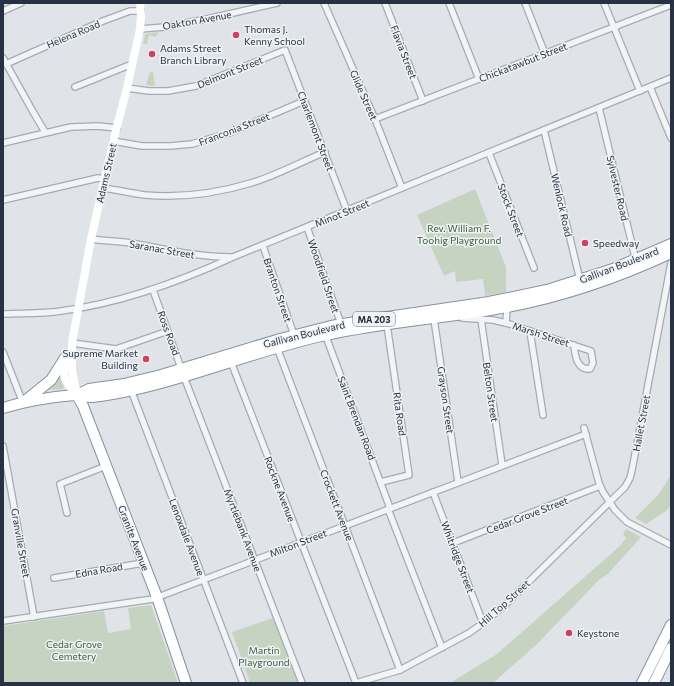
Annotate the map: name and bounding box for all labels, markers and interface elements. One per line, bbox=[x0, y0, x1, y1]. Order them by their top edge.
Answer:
street label: Oakton Avenue bbox=[162, 8, 232, 32]
street label: Helena Road bbox=[45, 17, 102, 51]
place label: Thomas J. Kenny School bbox=[244, 23, 305, 47]
street label: Flavia Street bbox=[388, 23, 420, 81]
marker: Thomas J. Kenny School bbox=[231, 30, 241, 40]
street label: Chickatawbut Street bbox=[477, 40, 569, 84]
place label: Adams Street Branch Library bbox=[160, 42, 226, 66]
marker: Adams Street Branch Library bbox=[147, 49, 157, 59]
street label: Delmont Street bbox=[195, 53, 265, 91]
street label: Glide Street bbox=[348, 68, 380, 122]
street label: Charlemont Street bbox=[295, 89, 337, 173]
street label: Franconia Street bbox=[197, 110, 271, 148]
street label: Adams Street bbox=[93, 142, 119, 204]
street label: Sylvester Road bbox=[605, 154, 631, 222]
street label: Wenlock Road bbox=[549, 172, 575, 238]
street label: Stock Street bbox=[495, 182, 527, 238]
street label: Minot Street bbox=[313, 197, 371, 229]
park label: Rev. William F. Toohig Playground bbox=[417, 222, 501, 246]
street label: Saranac Street bbox=[128, 237, 196, 261]
street label: Woodfield Street bbox=[306, 237, 342, 315]
place label: Speedway bbox=[593, 237, 639, 249]
marker: Speedway bbox=[580, 238, 590, 248]
street label: Gallivan Boulevard bbox=[578, 244, 660, 286]
street label: Branton Street bbox=[261, 256, 295, 324]
street label: Ross Road bbox=[155, 309, 183, 357]
road number: MA 203 bbox=[353, 312, 395, 326]
street label: Gallivan Boulevard bbox=[262, 318, 346, 350]
street label: Marsh Street bbox=[511, 319, 571, 349]
place label: Supreme Market Building bbox=[62, 347, 139, 371]
marker: Supreme Market Building bbox=[141, 354, 151, 364]
street label: Belton Street bbox=[481, 361, 501, 423]
street label: Grayson Street bbox=[435, 366, 457, 434]
street label: Saint Brendan Road bbox=[336, 374, 379, 462]
street label: Rita Road bbox=[391, 391, 409, 437]
street label: Hallet Street bbox=[630, 394, 652, 452]
street label: Rockne Avenue bbox=[262, 455, 298, 523]
street label: Crockett Avenue bbox=[318, 468, 356, 542]
street label: Myrtlebank Avenue bbox=[222, 487, 264, 573]
street label: Cedar Grove Street bbox=[485, 494, 569, 536]
street label: Lenoxdale Avenue bbox=[167, 497, 207, 577]
street label: Granite Avenue bbox=[116, 503, 152, 573]
street label: Granville Street bbox=[9, 507, 33, 579]
street label: Whitridge Street bbox=[439, 520, 477, 594]
street label: Milton Street bbox=[268, 527, 328, 559]
street label: Edna Road bbox=[74, 560, 124, 580]
street label: Hill Top Street bbox=[476, 577, 532, 629]
place label: Keystone bbox=[577, 627, 619, 639]
marker: Keystone bbox=[564, 628, 574, 638]
park label: Cedar Grove Cemetery bbox=[46, 638, 102, 662]
park label: Martin Playground bbox=[238, 644, 290, 668]

